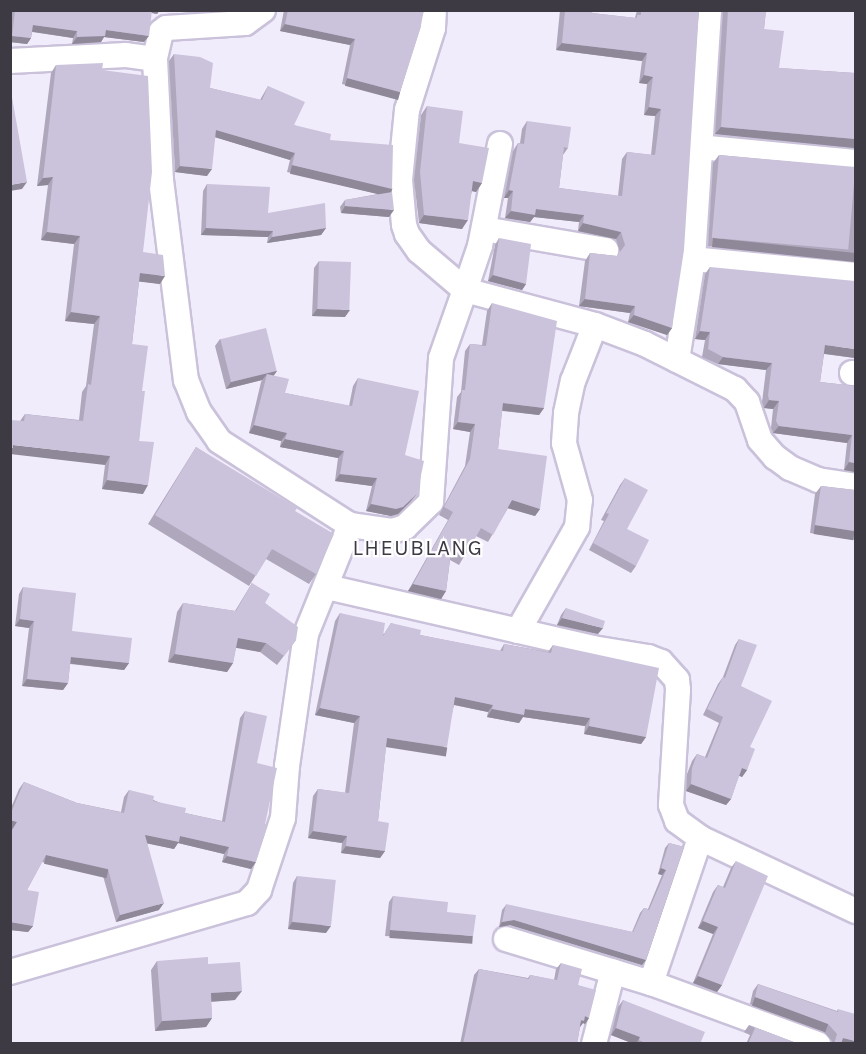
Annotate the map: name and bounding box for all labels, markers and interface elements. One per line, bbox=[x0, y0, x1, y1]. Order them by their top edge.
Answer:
district label: LHEUBLANG bbox=[352, 536, 484, 562]

